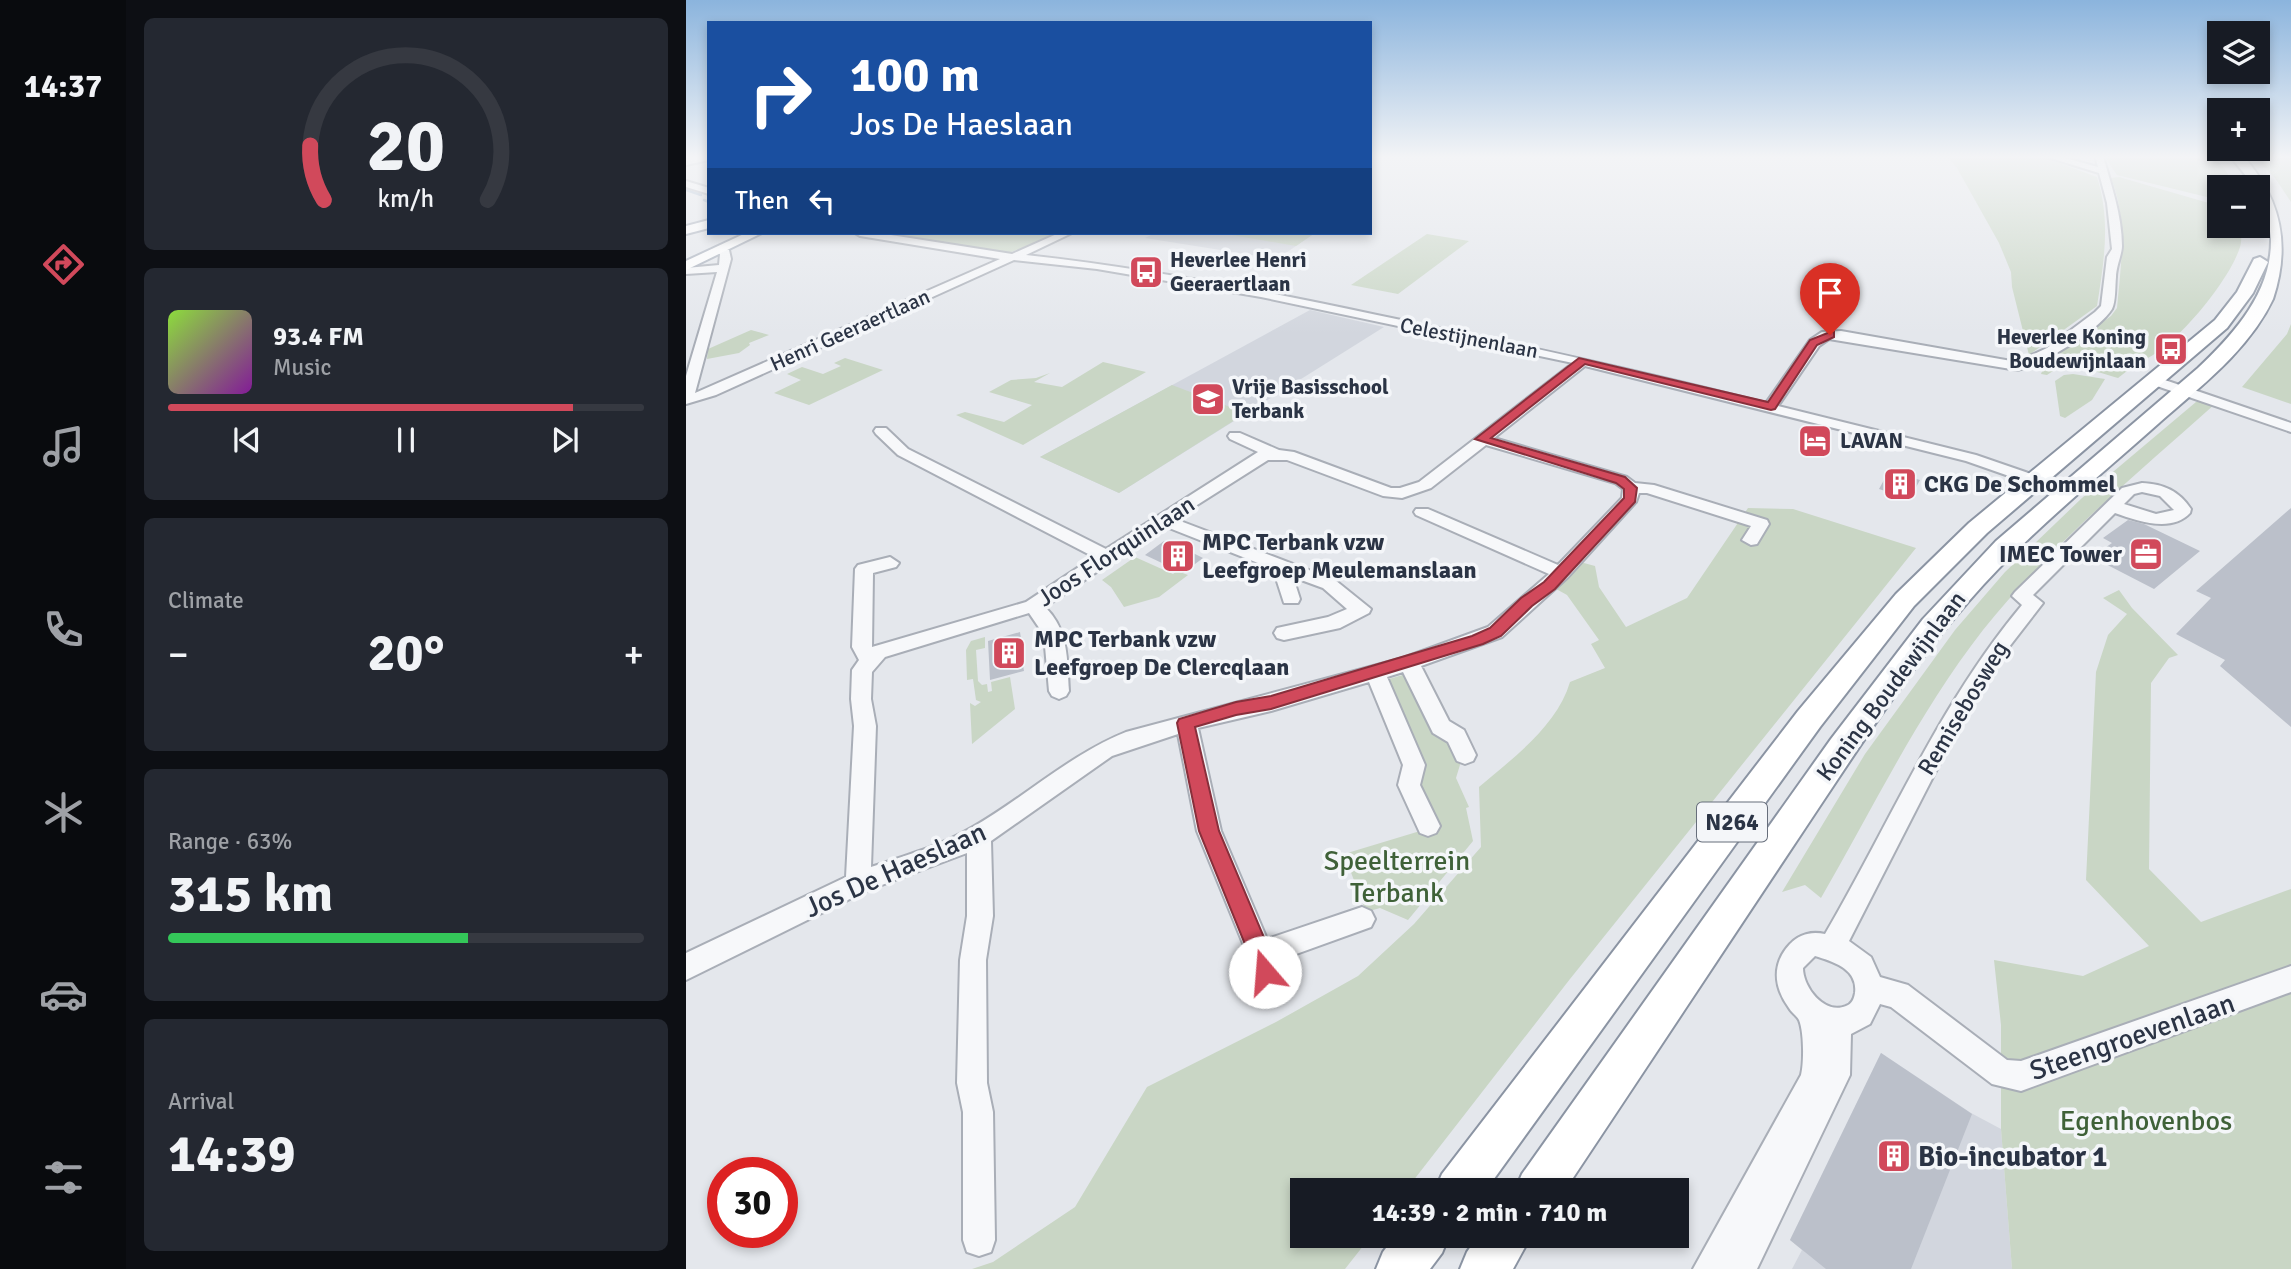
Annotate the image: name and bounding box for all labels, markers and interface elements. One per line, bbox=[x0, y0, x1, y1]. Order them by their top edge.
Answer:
map controls bbox=[2207, 21, 2270, 238]
button: layers bbox=[2207, 21, 2270, 84]
text: 100 m bbox=[850, 45, 980, 105]
icon: right bbox=[735, 49, 826, 140]
text: 14:37 bbox=[24, 67, 102, 106]
button: + bbox=[2207, 98, 2270, 161]
text: 20 bbox=[367, 102, 445, 191]
text: Jos De Haeslaan bbox=[850, 105, 1073, 144]
button: − bbox=[2207, 175, 2270, 238]
icon: left bbox=[803, 182, 841, 220]
text: km/h bbox=[378, 183, 434, 214]
text: Then bbox=[735, 185, 789, 217]
icon: directions bbox=[39, 240, 88, 289]
place label: Heverlee Henri Geeraertlaan bbox=[1170, 247, 1306, 297]
bus stop icon: Heverlee Henri Geeraertlaan bbox=[1127, 253, 1165, 291]
pin bbox=[1800, 263, 1860, 335]
icon: arrive bbox=[1811, 274, 1849, 312]
street label: Henri Geeraertlaan bbox=[766, 283, 934, 377]
street label: Celestijnenlaan bbox=[1398, 312, 1540, 364]
text: 93.4 FM bbox=[273, 321, 364, 353]
place label: Heverlee Koning Boudewijnlaan bbox=[1997, 324, 2146, 374]
bus stop icon: Heverlee Koning Boudewijnlaan bbox=[2152, 330, 2190, 368]
text: Music bbox=[273, 353, 331, 382]
place label: Vrije Basisschool Terbank bbox=[1232, 374, 1389, 424]
school or university icon: Vrije Basisschool Terbank bbox=[1189, 380, 1227, 418]
icon: previous bbox=[228, 421, 266, 459]
icon: pause bbox=[387, 421, 425, 459]
icon: next bbox=[546, 421, 584, 459]
icon: music bbox=[39, 422, 88, 471]
hotel icon: LAVAN bbox=[1796, 422, 1834, 460]
place label: LAVAN bbox=[1840, 428, 1903, 454]
building icon: CKG De Schommel bbox=[1881, 465, 1919, 503]
place label: CKG De Schommel bbox=[1924, 469, 2117, 499]
street label: Joos Florquinlaan bbox=[1032, 489, 1200, 613]
place label: MPC Terbank vzw Leefgroep Meulemanslaan bbox=[1202, 527, 1477, 585]
office icon: IMEC Tower bbox=[2127, 535, 2165, 573]
building icon: MPC Terbank vzw Leefgroep Meulemanslaan bbox=[1159, 537, 1197, 575]
place label: IMEC Tower bbox=[1999, 539, 2122, 569]
street label: Koning Boudewijnlaan bbox=[1810, 585, 1972, 787]
text: Climate bbox=[168, 586, 244, 615]
icon: phone bbox=[39, 605, 88, 654]
text: 20° bbox=[368, 621, 444, 685]
place label: MPC Terbank vzw Leefgroep De Clercqlaan bbox=[1034, 624, 1289, 682]
text: − bbox=[168, 631, 189, 678]
text: + bbox=[623, 631, 644, 678]
building icon: MPC Terbank vzw Leefgroep De Clercqlaan bbox=[990, 634, 1028, 672]
street label: Remisebosweg bbox=[1911, 635, 2015, 781]
icon: climate bbox=[39, 788, 88, 837]
road number: N264 bbox=[1697, 802, 1767, 842]
street label: Jos De Haeslaan bbox=[799, 815, 991, 925]
text: Range · 63% bbox=[168, 827, 292, 856]
park label: Speelterrein Terbank bbox=[1324, 844, 1470, 910]
text: 315 km bbox=[168, 862, 333, 926]
position arrow bbox=[1228, 935, 1302, 1009]
icon: car bbox=[39, 970, 88, 1019]
street label: Steengroevenlaan bbox=[2025, 986, 2239, 1088]
text: Arrival bbox=[168, 1087, 234, 1116]
park label: Egenhovenbos bbox=[2060, 1104, 2232, 1138]
text: 14:39 bbox=[168, 1122, 296, 1186]
building icon: Bio-incubator 1 bbox=[1875, 1137, 1913, 1175]
place label: Bio-incubator 1 bbox=[1918, 1140, 2107, 1174]
icon: filters bbox=[39, 1153, 88, 1202]
speed limit sign: 30 bbox=[707, 1157, 798, 1248]
text: 14:39 · 2 min · 710 m bbox=[1372, 1197, 1607, 1229]

